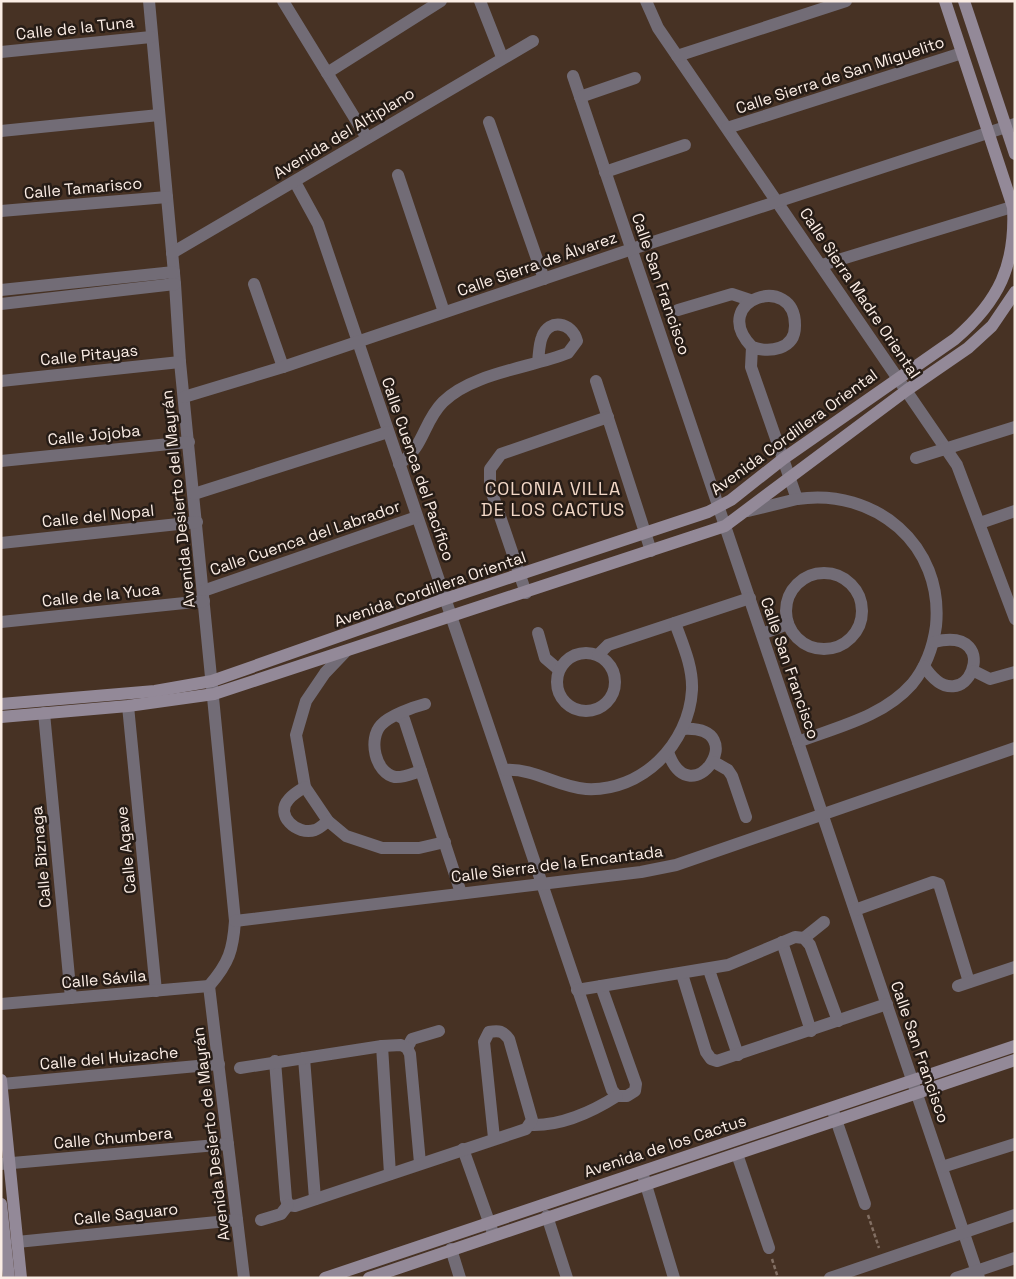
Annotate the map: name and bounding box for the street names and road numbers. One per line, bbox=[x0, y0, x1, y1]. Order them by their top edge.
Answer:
street label: Calle de la Tuna bbox=[15, 11, 135, 45]
street label: Calle Sierra de San Miguelito bbox=[733, 31, 947, 119]
street label: Avenida del Altiplano bbox=[270, 83, 418, 183]
street label: Calle Tamarisco bbox=[23, 172, 143, 204]
street label: Calle Sierra Madre Oriental bbox=[795, 203, 925, 383]
street label: Calle San Francisco bbox=[627, 210, 695, 358]
street label: Calle Sierra de Álvarez bbox=[454, 227, 620, 301]
street label: Calle Pitayas bbox=[39, 339, 139, 371]
street label: Avenida Cordillera Oriental bbox=[706, 364, 882, 500]
street label: Calle Cuenca del Pacífico bbox=[377, 374, 459, 564]
street label: Avenida Desierto del Mayrán bbox=[156, 389, 200, 609]
street label: Calle Jojoba bbox=[47, 420, 141, 450]
street label: Calle Cuenca del Labrador bbox=[207, 495, 403, 581]
street label: Calle del Nopal bbox=[41, 500, 155, 532]
street label: Avenida Cordillera Oriental bbox=[331, 546, 529, 632]
street label: Calle de la Yuca bbox=[41, 578, 161, 612]
street label: Calle San Francisco bbox=[756, 594, 824, 742]
street label: Calle Biznaga bbox=[26, 805, 56, 909]
street label: Calle Agave bbox=[111, 805, 141, 895]
street label: Calle Sierra de la Encantada bbox=[450, 841, 664, 887]
street label: Calle Sávila bbox=[61, 965, 147, 993]
street label: Calle San Francisco bbox=[886, 978, 954, 1126]
street label: Avenida Desierto de Mayrán bbox=[187, 1026, 235, 1242]
street label: Calle del Huizache bbox=[39, 1041, 179, 1075]
street label: Avenida de los Cactus bbox=[581, 1110, 749, 1182]
street label: Calle Chumbera bbox=[53, 1122, 173, 1154]
street label: Calle Saguaro bbox=[73, 1198, 179, 1230]

